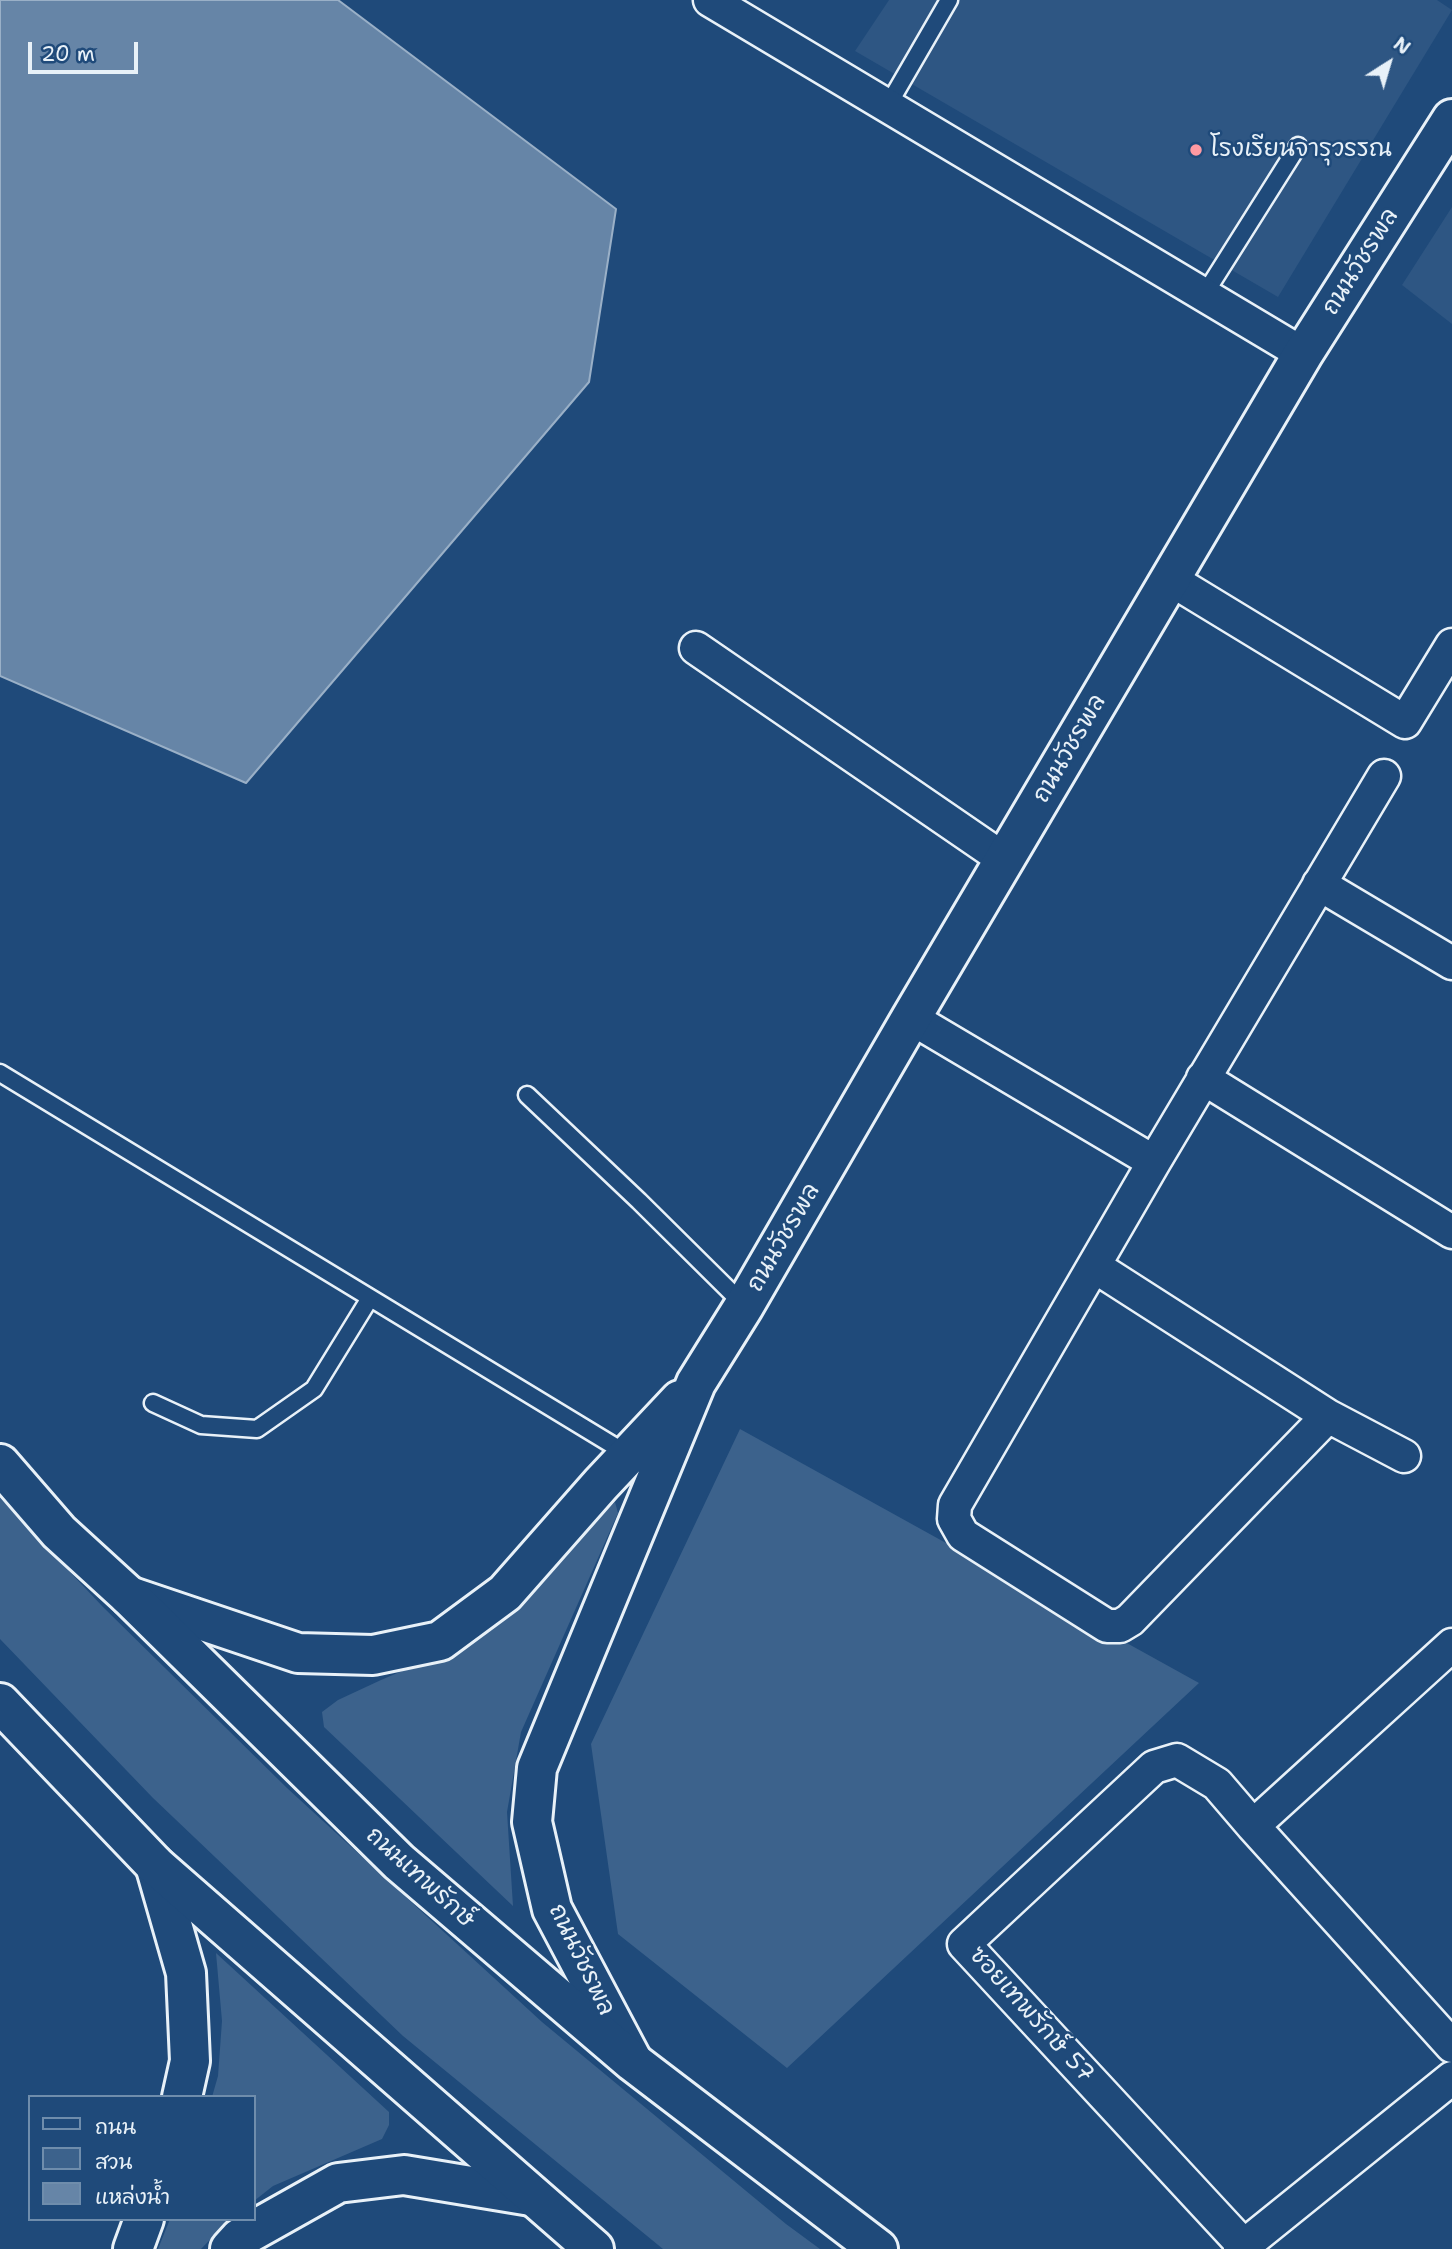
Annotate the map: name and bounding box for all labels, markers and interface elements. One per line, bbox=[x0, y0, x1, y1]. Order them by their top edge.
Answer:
scale bar bbox=[32, 28, 142, 72]
north arrow bbox=[1354, 28, 1424, 98]
text: N bbox=[1388, 31, 1415, 60]
text: 20 m bbox=[41, 40, 95, 68]
place label: โรงเรียนจารุวรรณ bbox=[1210, 136, 1392, 164]
marker: โรงเรียนจารุวรรณ bbox=[1188, 142, 1204, 158]
street label: ถนนวัชรพล bbox=[1317, 203, 1405, 321]
street label: ถนนวัชรพล bbox=[1027, 690, 1113, 808]
street label: ถนนวัชรพล bbox=[741, 1179, 827, 1297]
street label: ถนนเทพรักษ์ bbox=[359, 1821, 481, 1935]
street label: ถนนวัชรพล bbox=[542, 1899, 620, 2021]
street label: ซอยเทพรักษ์ 57 bbox=[962, 1941, 1100, 2089]
legend bbox=[28, 2095, 256, 2221]
text: ถนน bbox=[95, 2113, 136, 2141]
text: สวน bbox=[95, 2148, 132, 2176]
text: แหล่งน้ำ bbox=[95, 2183, 170, 2211]

